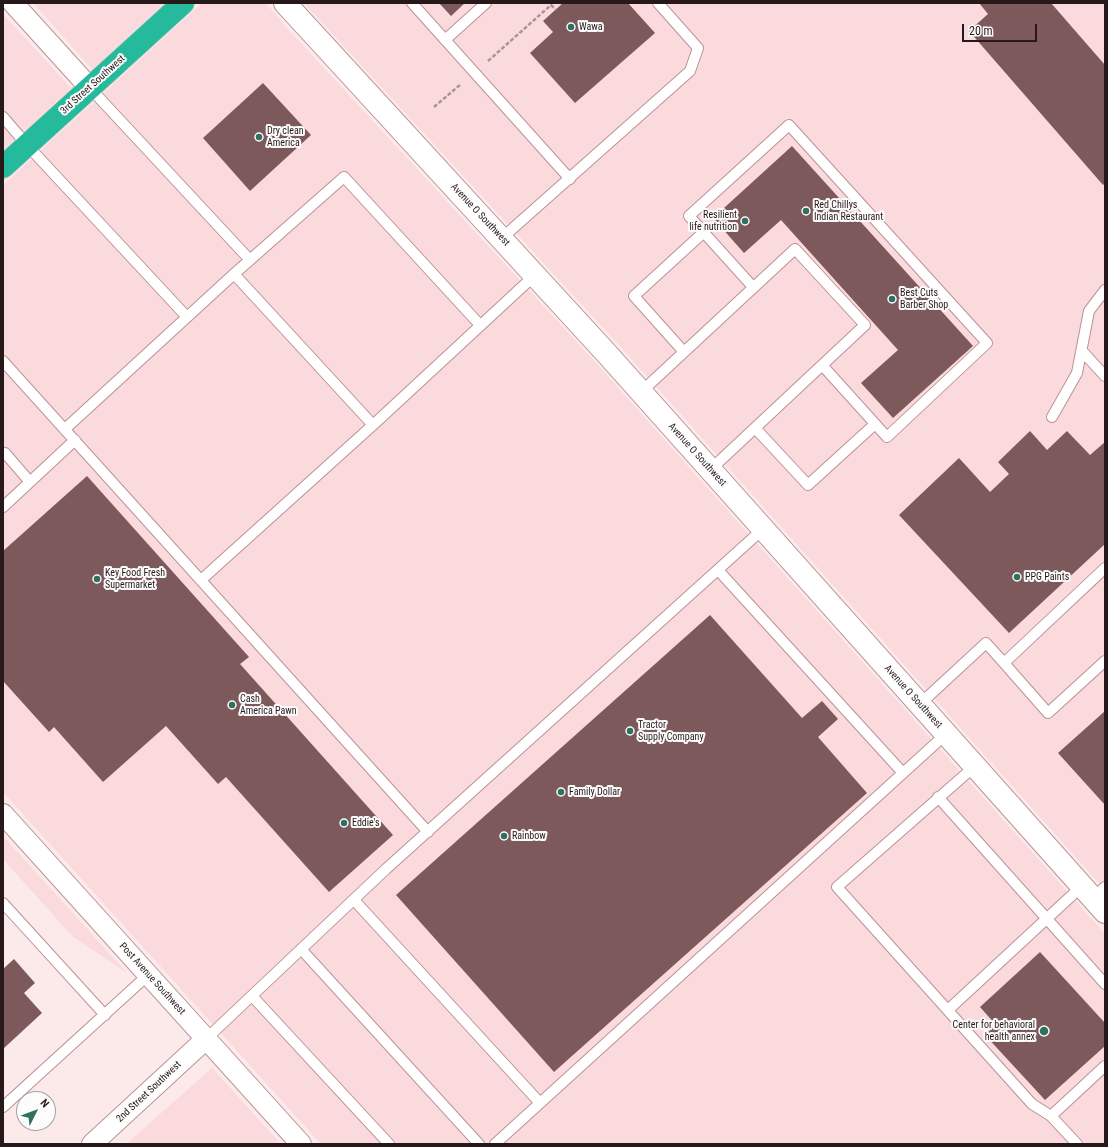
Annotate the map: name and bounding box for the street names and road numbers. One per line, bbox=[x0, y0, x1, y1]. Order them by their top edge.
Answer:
street label: 3rd Street Southwest bbox=[58, 53, 128, 117]
street label: Avenue O Southwest bbox=[448, 181, 512, 249]
street label: Avenue O Southwest bbox=[665, 421, 729, 489]
street label: Avenue O Southwest bbox=[881, 663, 945, 731]
street label: Post Avenue Southwest bbox=[116, 940, 188, 1018]
street label: 2nd Street Southwest bbox=[114, 1059, 184, 1125]

